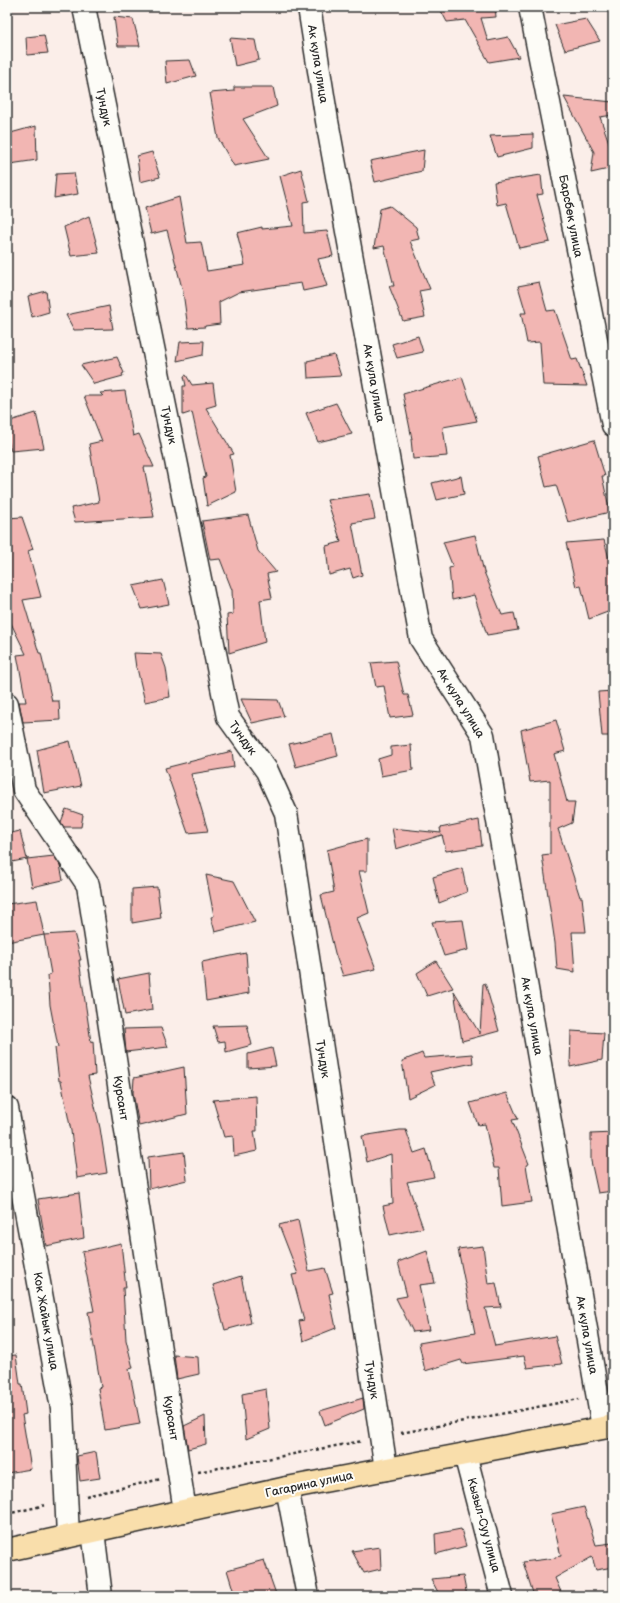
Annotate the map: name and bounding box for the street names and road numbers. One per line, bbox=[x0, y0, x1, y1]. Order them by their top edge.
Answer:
street label: Ак кула улица bbox=[304, 23, 331, 104]
street label: Тундук bbox=[92, 87, 115, 128]
street label: Барсбек улица bbox=[555, 173, 586, 259]
street label: Ак кула улица bbox=[359, 342, 388, 423]
street label: Тундук bbox=[157, 405, 180, 446]
street label: Ак кула улица bbox=[433, 665, 488, 741]
street label: Тундук bbox=[225, 718, 260, 759]
street label: Ак кула улица bbox=[517, 975, 546, 1056]
street label: Тундук bbox=[312, 1039, 333, 1080]
street label: Курсант bbox=[110, 1074, 132, 1122]
street label: Кок Жайык улица bbox=[29, 1271, 62, 1371]
street label: Ак кула улица bbox=[572, 1294, 601, 1375]
street label: Тундук bbox=[361, 1360, 382, 1401]
street label: Курсант bbox=[160, 1394, 182, 1442]
street label: Гагарина улица bbox=[264, 1468, 354, 1501]
street label: Кызыл-Суу улица bbox=[464, 1476, 503, 1574]

